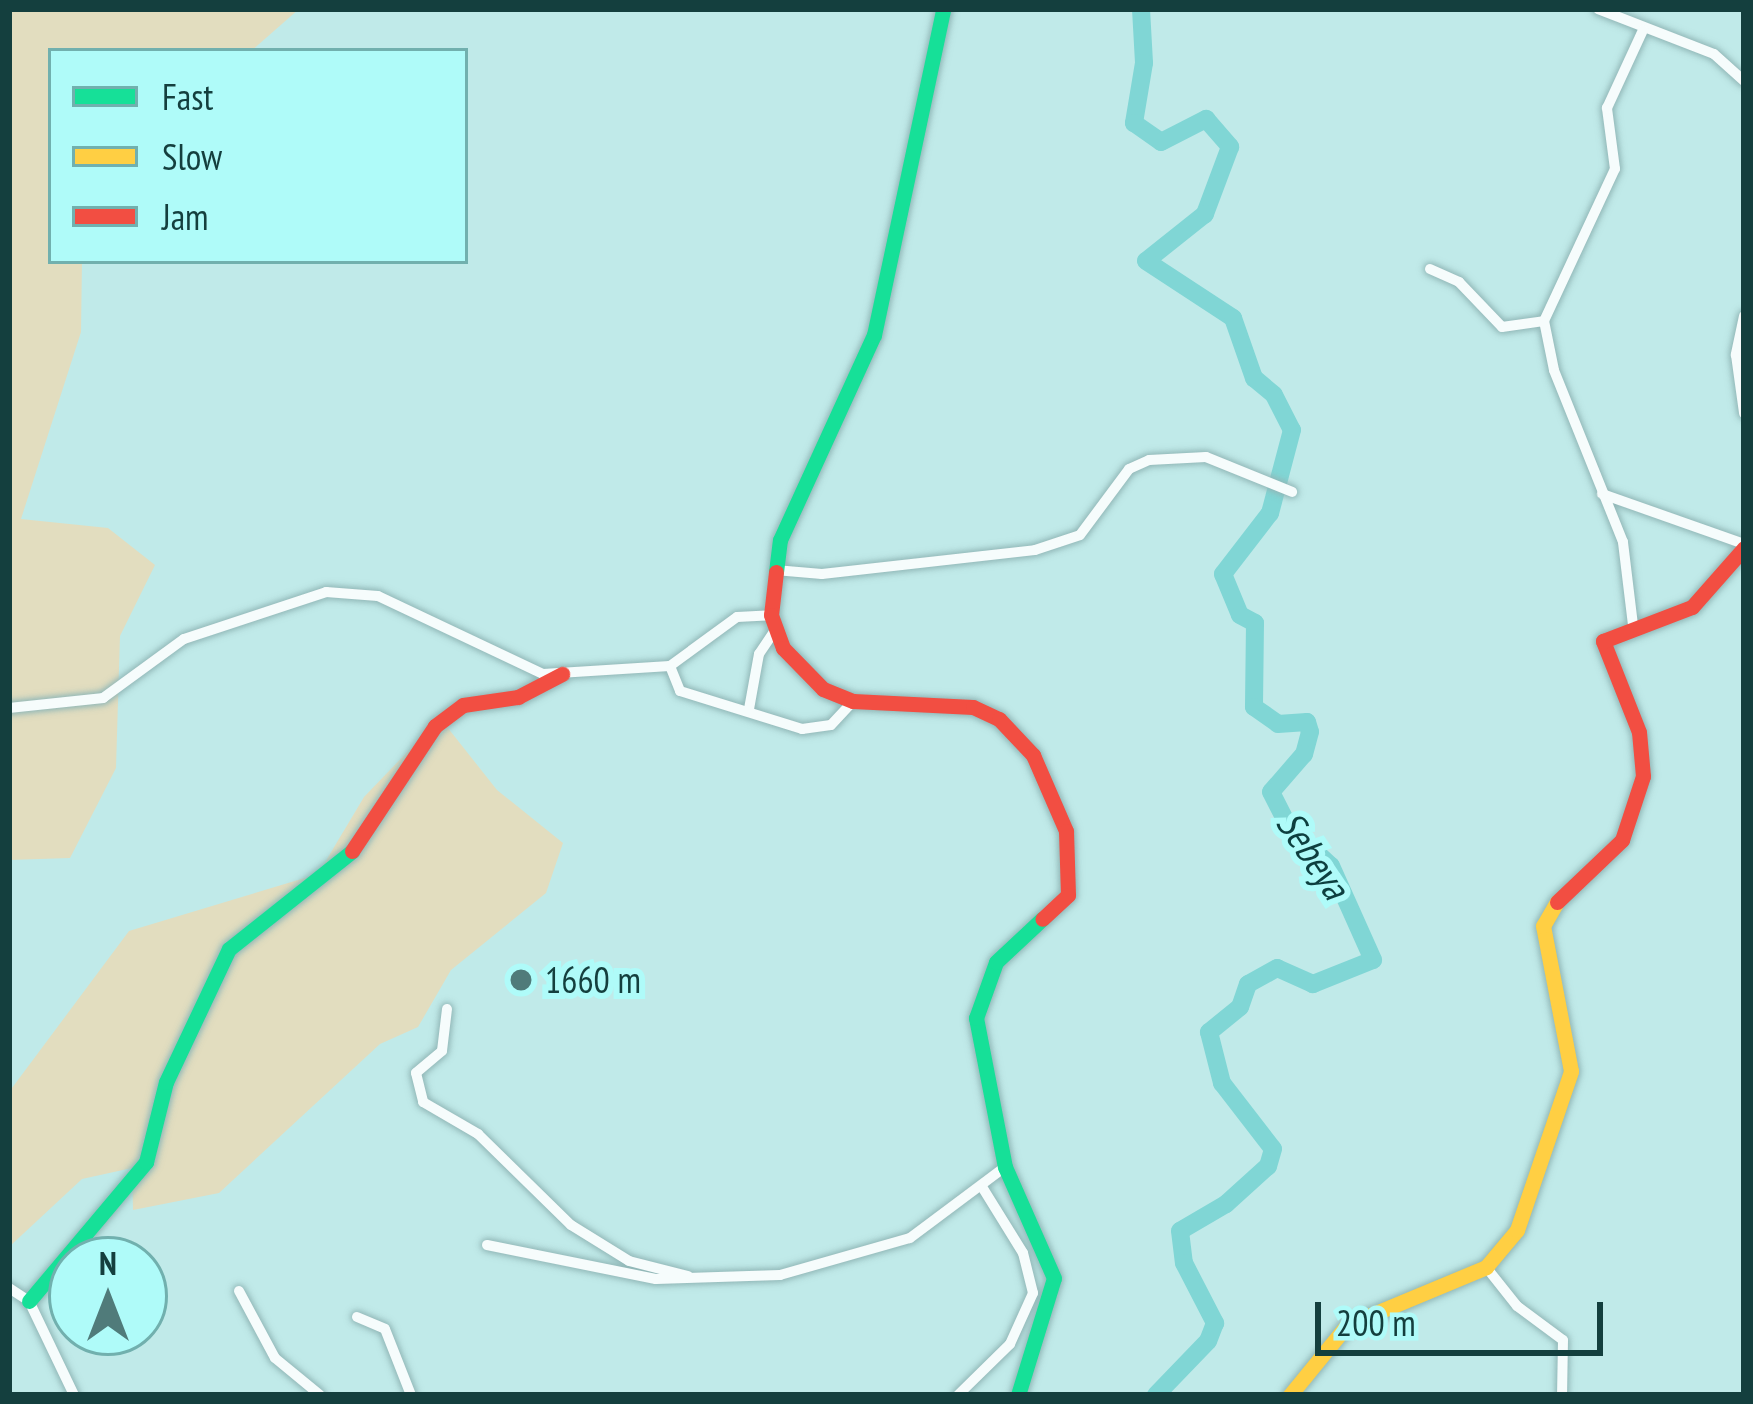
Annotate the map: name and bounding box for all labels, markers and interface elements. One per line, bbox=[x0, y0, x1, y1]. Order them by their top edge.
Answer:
legend bbox=[48, 48, 468, 264]
text: Fast bbox=[162, 73, 213, 120]
text: Slow bbox=[162, 133, 222, 180]
text: Jam bbox=[162, 193, 209, 240]
water label: Sebeya bbox=[1267, 802, 1359, 908]
place label: 1660 m bbox=[545, 958, 641, 1002]
marker: 1660 m bbox=[508, 967, 534, 993]
north arrow bbox=[48, 1236, 168, 1356]
text: N bbox=[99, 1241, 117, 1284]
scale bar bbox=[1321, 1278, 1609, 1352]
text: 200 m bbox=[1336, 1299, 1416, 1346]

